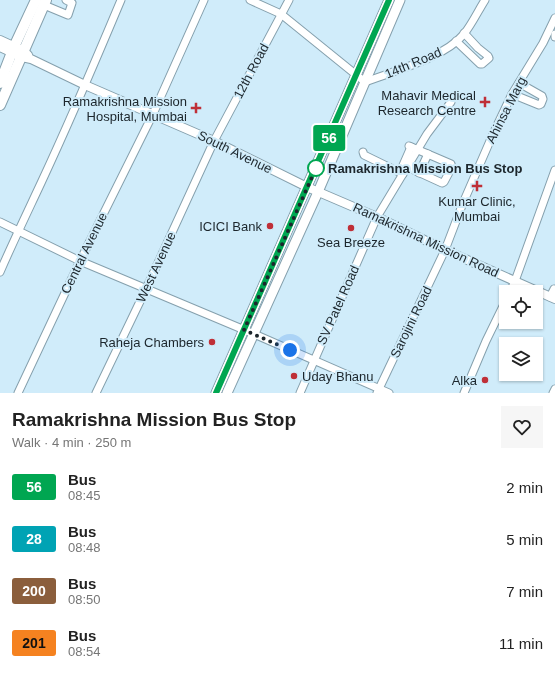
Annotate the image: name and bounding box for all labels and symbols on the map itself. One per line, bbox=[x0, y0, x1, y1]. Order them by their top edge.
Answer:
street label: 12th Road bbox=[230, 41, 272, 101]
street label: 14th Road bbox=[382, 44, 444, 82]
street label: Ahinsa Marg bbox=[483, 74, 529, 146]
place label: Mahavir Medical Research Centre bbox=[378, 88, 476, 118]
place label: Ramakrishna Mission Hospital, Mumbai bbox=[63, 94, 187, 124]
marker: Mahavir Medical Research Centre bbox=[479, 96, 491, 108]
marker: Ramakrishna Mission Hospital, Mumbai bbox=[190, 102, 202, 114]
line badge: 56 bbox=[311, 125, 347, 151]
street label: South Avenue bbox=[195, 128, 275, 176]
marker: Ramakrishna Mission Bus Stop bbox=[307, 159, 325, 177]
place label: Ramakrishna Mission Bus Stop bbox=[328, 161, 522, 176]
marker: Kumar Clinic, Mumbai bbox=[471, 180, 483, 192]
place label: Kumar Clinic, Mumbai bbox=[438, 194, 516, 224]
street label: Ramakrishna Mission Road bbox=[351, 200, 501, 280]
street label: Central Avenue bbox=[58, 210, 110, 296]
place label: ICICI Bank bbox=[199, 219, 262, 234]
marker: ICICI Bank bbox=[265, 221, 275, 231]
marker: Sea Breeze bbox=[346, 223, 356, 233]
street label: West Avenue bbox=[133, 229, 179, 305]
place label: Sea Breeze bbox=[317, 235, 385, 250]
street label: SV Patel Road bbox=[314, 263, 362, 347]
street label: Sarojini Road bbox=[387, 284, 435, 360]
place label: Raheja Chambers bbox=[99, 335, 204, 350]
marker: Raheja Chambers bbox=[207, 337, 217, 347]
your location bbox=[280, 340, 300, 360]
place label: Uday Bhanu bbox=[302, 369, 374, 384]
marker: Uday Bhanu bbox=[289, 371, 299, 381]
place label: Alka bbox=[452, 373, 478, 388]
marker: Alka bbox=[480, 375, 490, 385]

